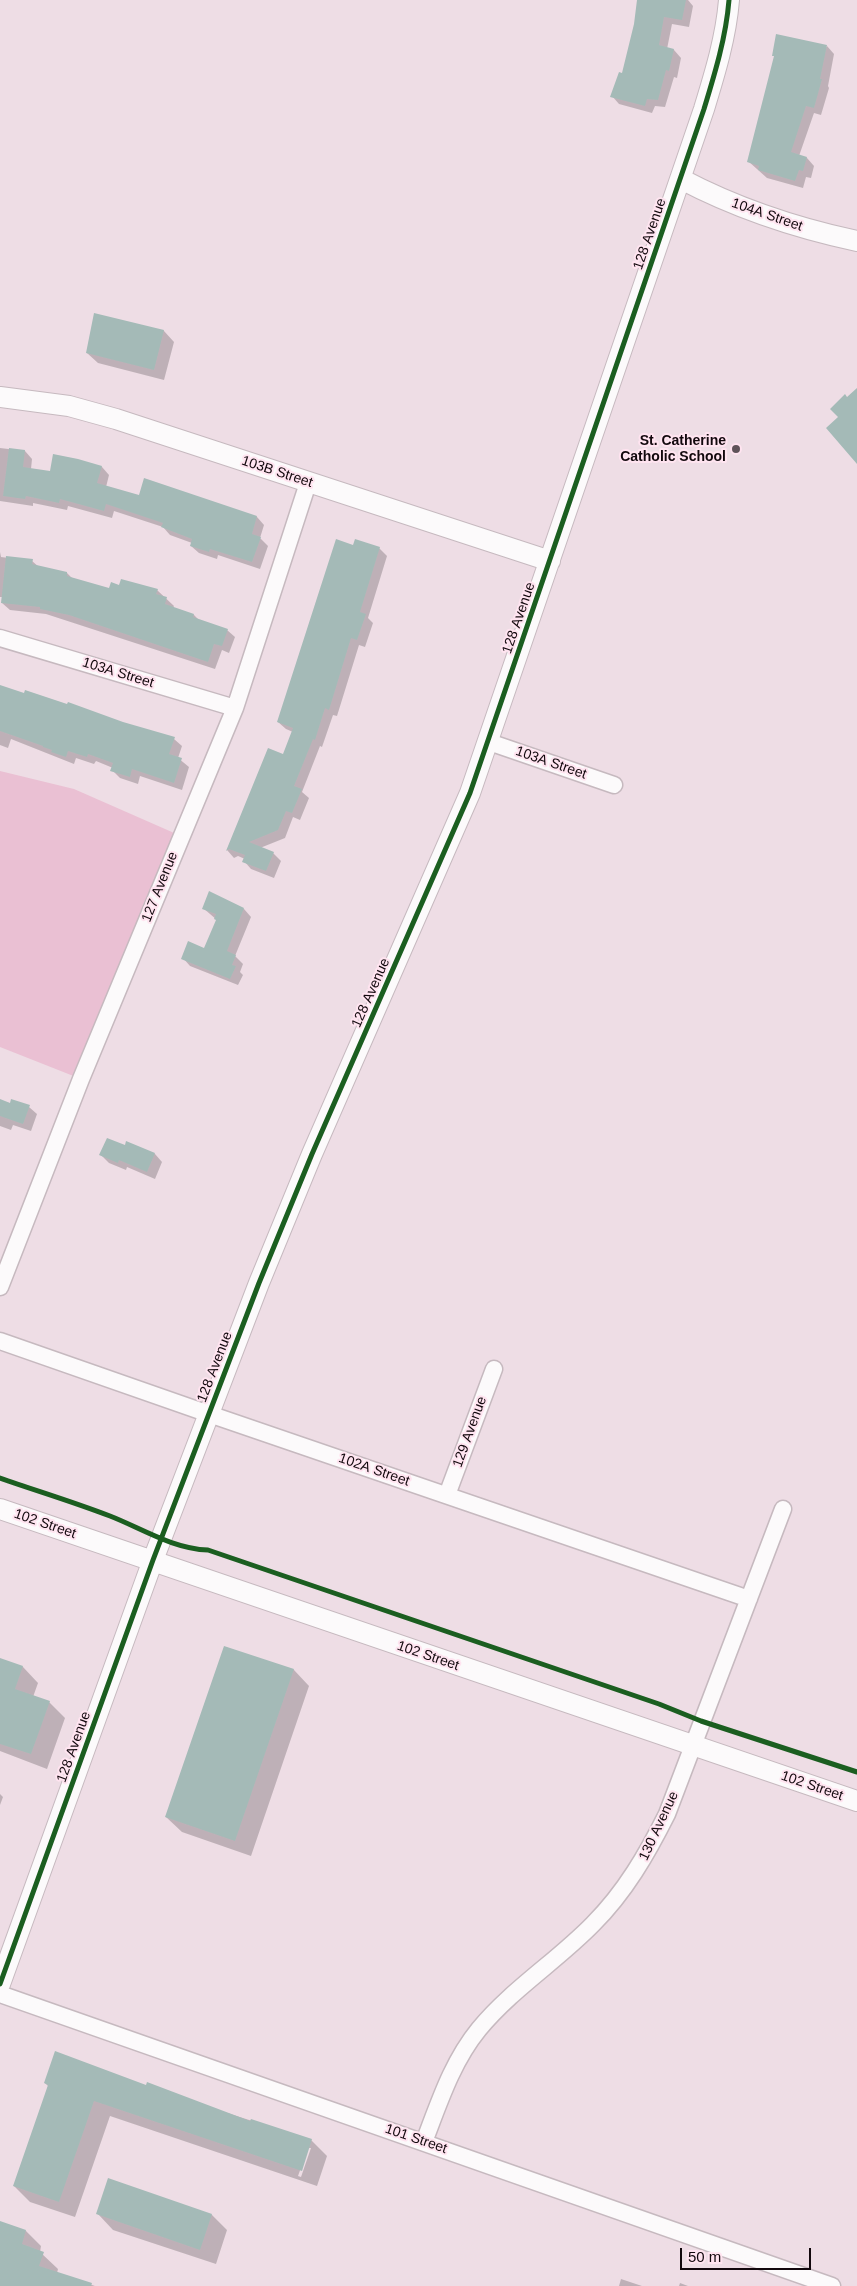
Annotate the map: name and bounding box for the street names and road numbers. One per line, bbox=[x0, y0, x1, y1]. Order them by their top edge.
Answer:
street label: 104A Street bbox=[729, 195, 805, 235]
street label: 128 Avenue bbox=[630, 196, 670, 272]
street label: 103B Street bbox=[239, 453, 315, 491]
street label: 128 Avenue bbox=[499, 580, 539, 656]
street label: 103A Street bbox=[80, 654, 156, 692]
street label: 103A Street bbox=[513, 743, 589, 783]
street label: 127 Avenue bbox=[138, 849, 182, 925]
street label: 128 Avenue bbox=[348, 956, 394, 1030]
street label: 128 Avenue bbox=[194, 1329, 236, 1405]
street label: 129 Avenue bbox=[449, 1394, 491, 1470]
street label: 102A Street bbox=[336, 1450, 412, 1490]
street label: 102 Street bbox=[12, 1506, 78, 1542]
street label: 102 Street bbox=[395, 1638, 461, 1674]
street label: 128 Avenue bbox=[53, 1709, 95, 1785]
street label: 102 Street bbox=[779, 1768, 845, 1804]
street label: 130 Avenue bbox=[636, 1789, 682, 1863]
street label: 101 Street bbox=[383, 2121, 449, 2157]

